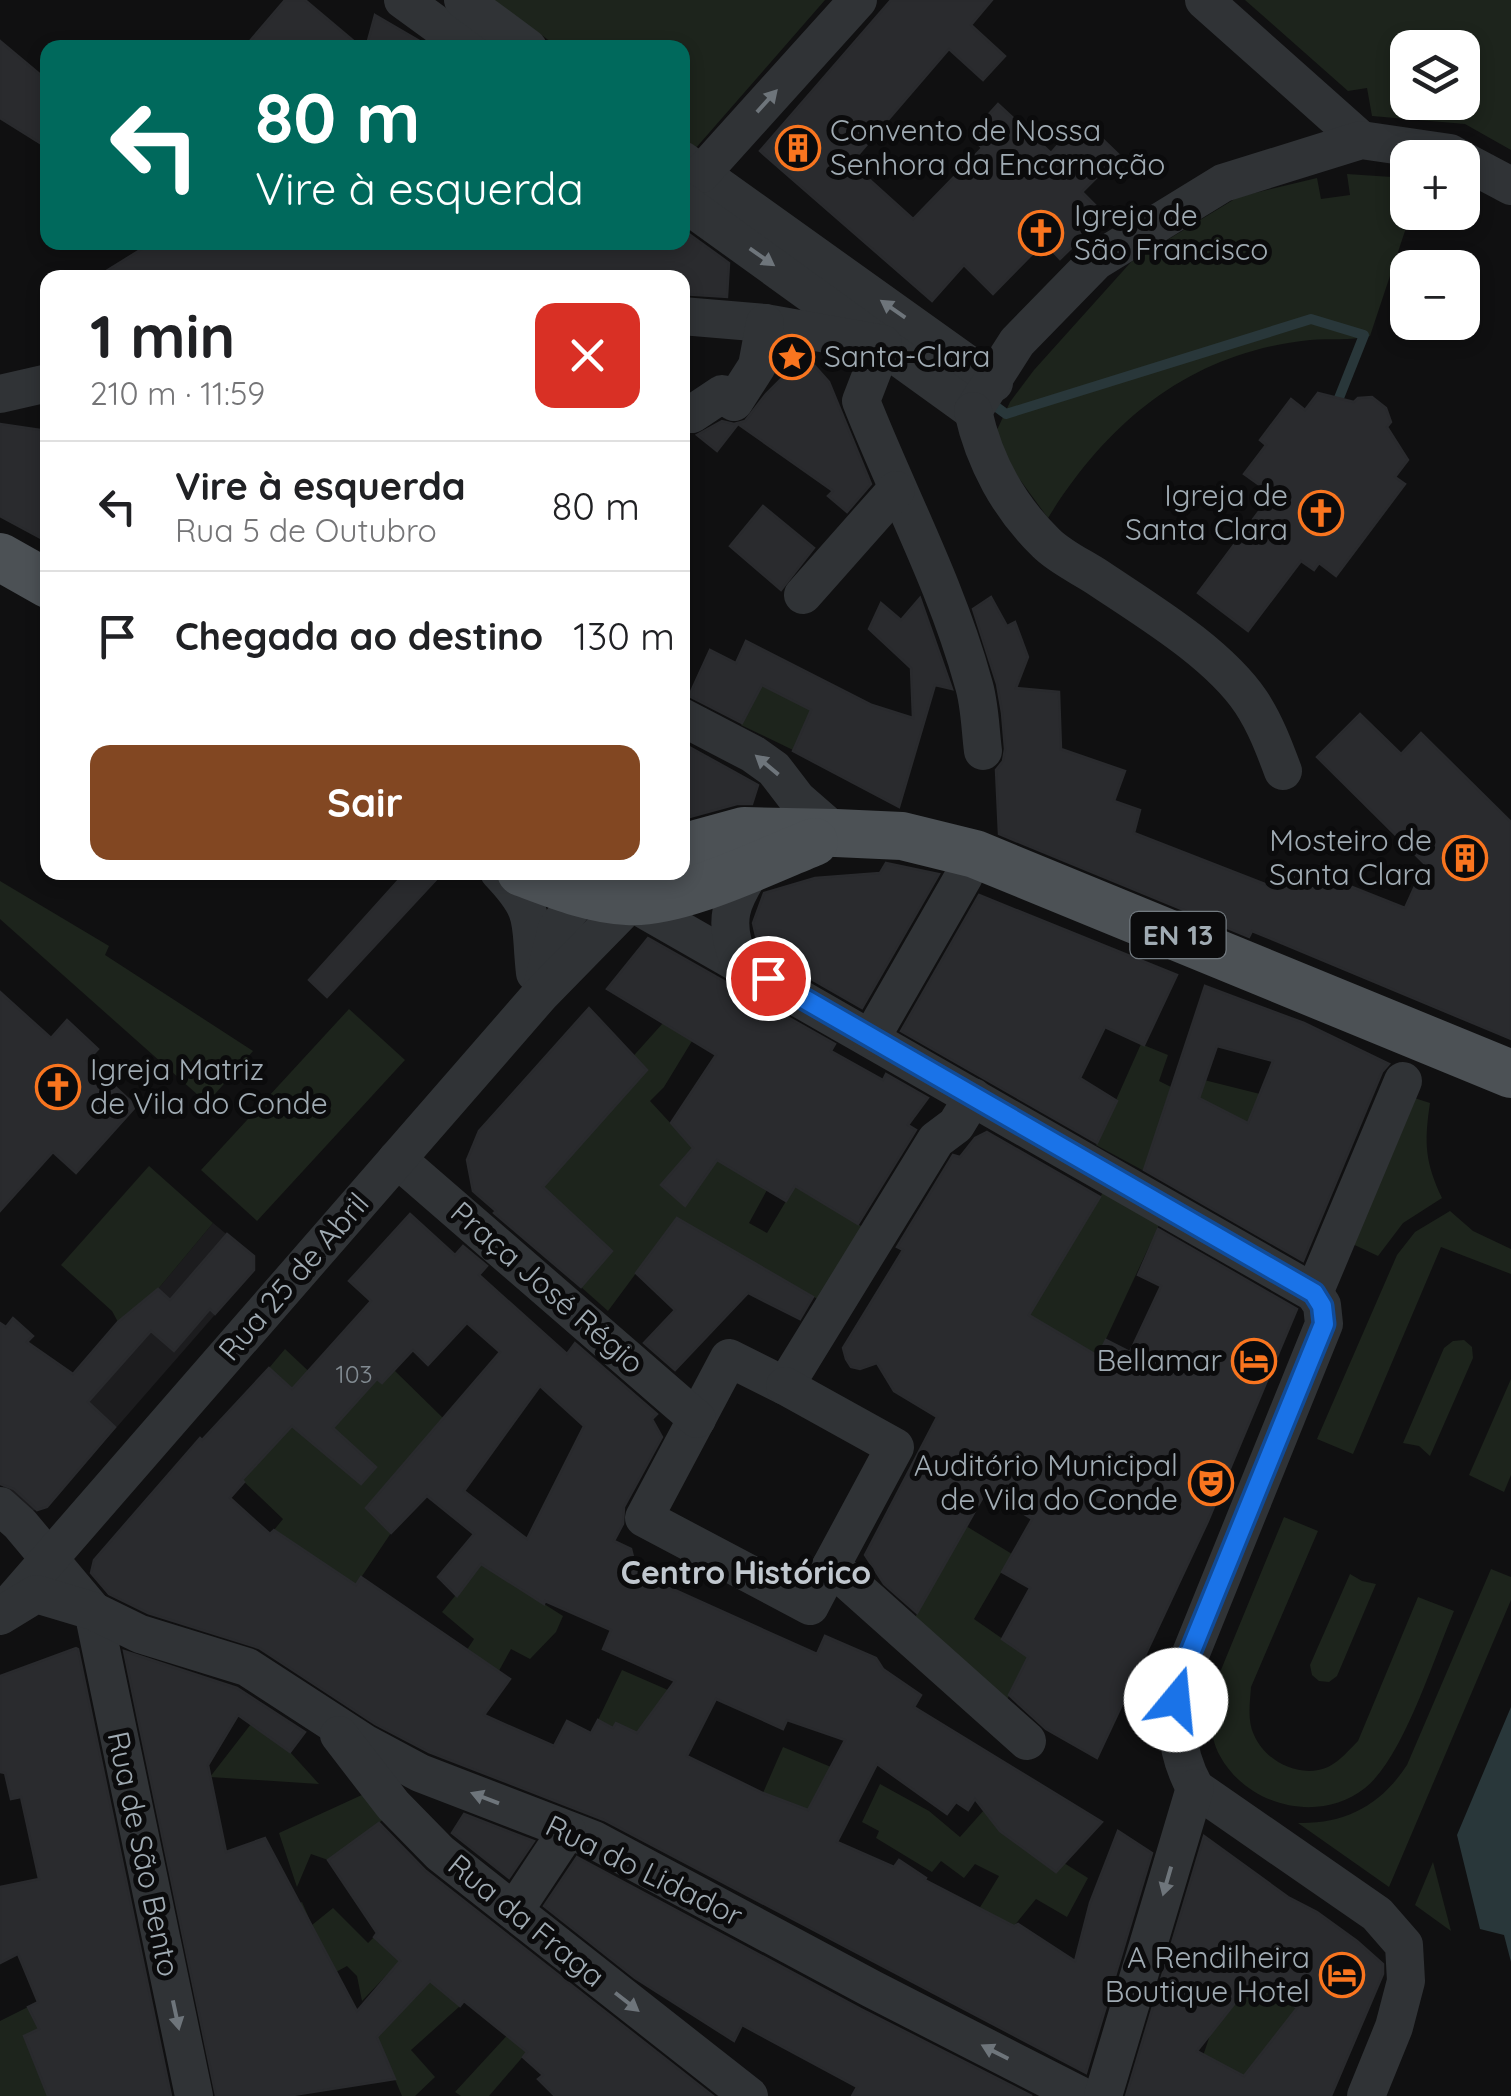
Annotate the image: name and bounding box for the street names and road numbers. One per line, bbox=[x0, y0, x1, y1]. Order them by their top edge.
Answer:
road number: EN 13 bbox=[1130, 912, 1226, 958]
street label: Rua 25 de Abril bbox=[210, 1185, 377, 1368]
street label: Praça José Régio bbox=[443, 1193, 652, 1382]
street label: Rua de São Bento bbox=[99, 1728, 189, 1980]
street label: Rua do Lidador bbox=[540, 1806, 749, 1934]
street label: Rua da Fraga bbox=[441, 1845, 613, 1995]

